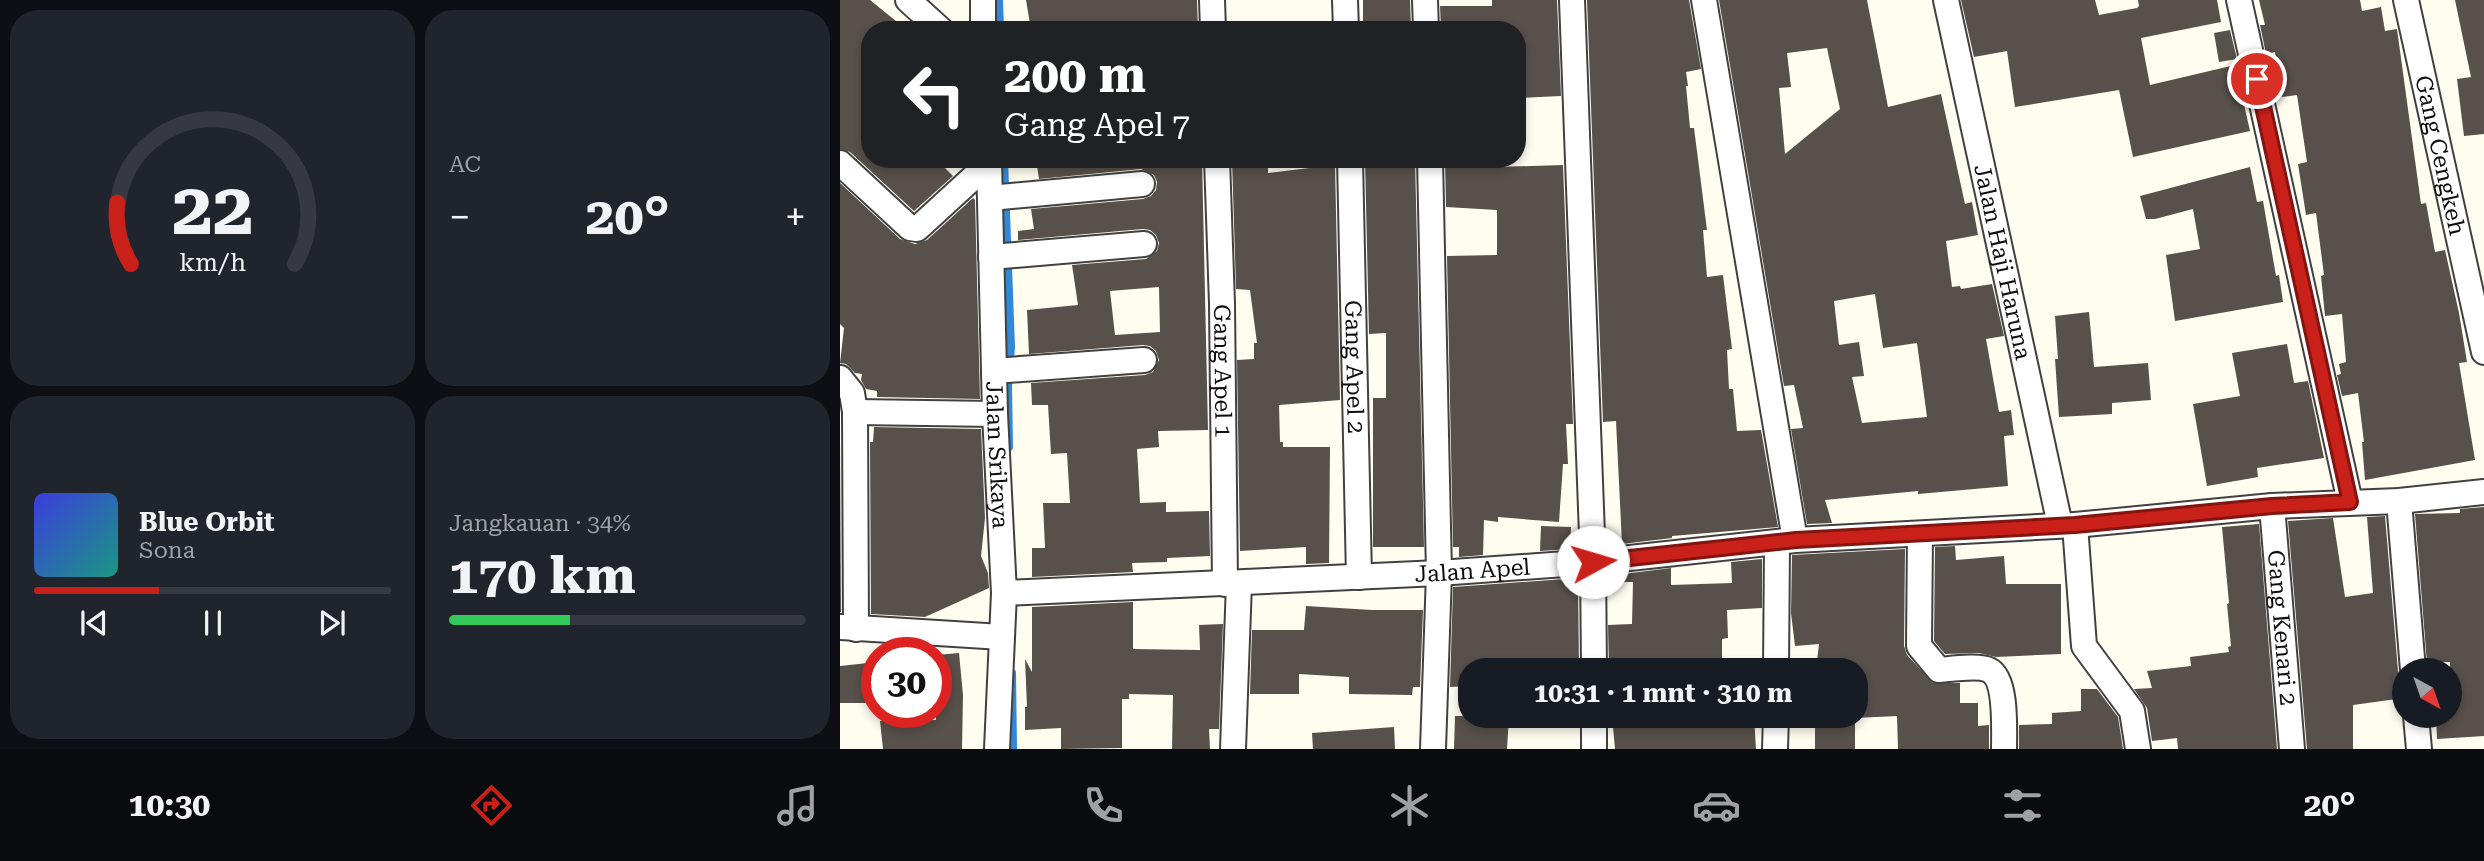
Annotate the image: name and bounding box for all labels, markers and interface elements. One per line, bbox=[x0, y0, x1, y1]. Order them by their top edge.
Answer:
text: 200 m bbox=[1004, 47, 1146, 104]
icon: left bbox=[889, 49, 980, 140]
pin bbox=[2227, 49, 2287, 109]
icon: arrive bbox=[2238, 60, 2276, 98]
street label: Gang Cengkeh bbox=[2410, 73, 2471, 238]
text: Gang Apel 7 bbox=[1004, 106, 1190, 144]
text: AC bbox=[449, 151, 481, 178]
street label: Jalan Haji Haruna bbox=[1969, 162, 2037, 363]
text: 22 bbox=[172, 167, 253, 252]
text: 20° bbox=[585, 186, 670, 247]
text: − bbox=[449, 195, 470, 239]
text: + bbox=[785, 195, 806, 239]
text: km/h bbox=[179, 248, 246, 277]
street label: Gang Apel 2 bbox=[1340, 300, 1369, 434]
street label: Gang Apel 1 bbox=[1209, 304, 1237, 438]
street label: Jalan Srikaya bbox=[981, 381, 1014, 530]
text: Blue Orbit bbox=[139, 507, 275, 537]
text: Jangkauan · 34% bbox=[449, 510, 631, 537]
position arrow bbox=[1556, 525, 1630, 599]
text: Sona bbox=[139, 537, 195, 564]
text: 170 km bbox=[449, 545, 636, 606]
street label: Gang Kenari 2 bbox=[2262, 549, 2302, 707]
street label: Jalan Apel bbox=[1414, 553, 1531, 588]
icon: previous bbox=[75, 604, 113, 642]
icon: pause bbox=[194, 604, 232, 642]
icon: next bbox=[313, 604, 351, 642]
speed limit sign: 30 bbox=[861, 637, 952, 728]
north arrow bbox=[2392, 658, 2462, 728]
map controls bbox=[2392, 658, 2462, 728]
text: 10:31 · 1 mnt · 310 m bbox=[1534, 678, 1792, 708]
icon: directions bbox=[467, 781, 516, 830]
icon: music bbox=[773, 781, 822, 830]
icon: phone bbox=[1079, 781, 1128, 830]
icon: climate bbox=[1385, 781, 1434, 830]
icon: car bbox=[1692, 781, 1741, 830]
icon: filters bbox=[1998, 781, 2047, 830]
text: 10:30 bbox=[129, 786, 210, 824]
text: 20° bbox=[2304, 786, 2355, 824]

